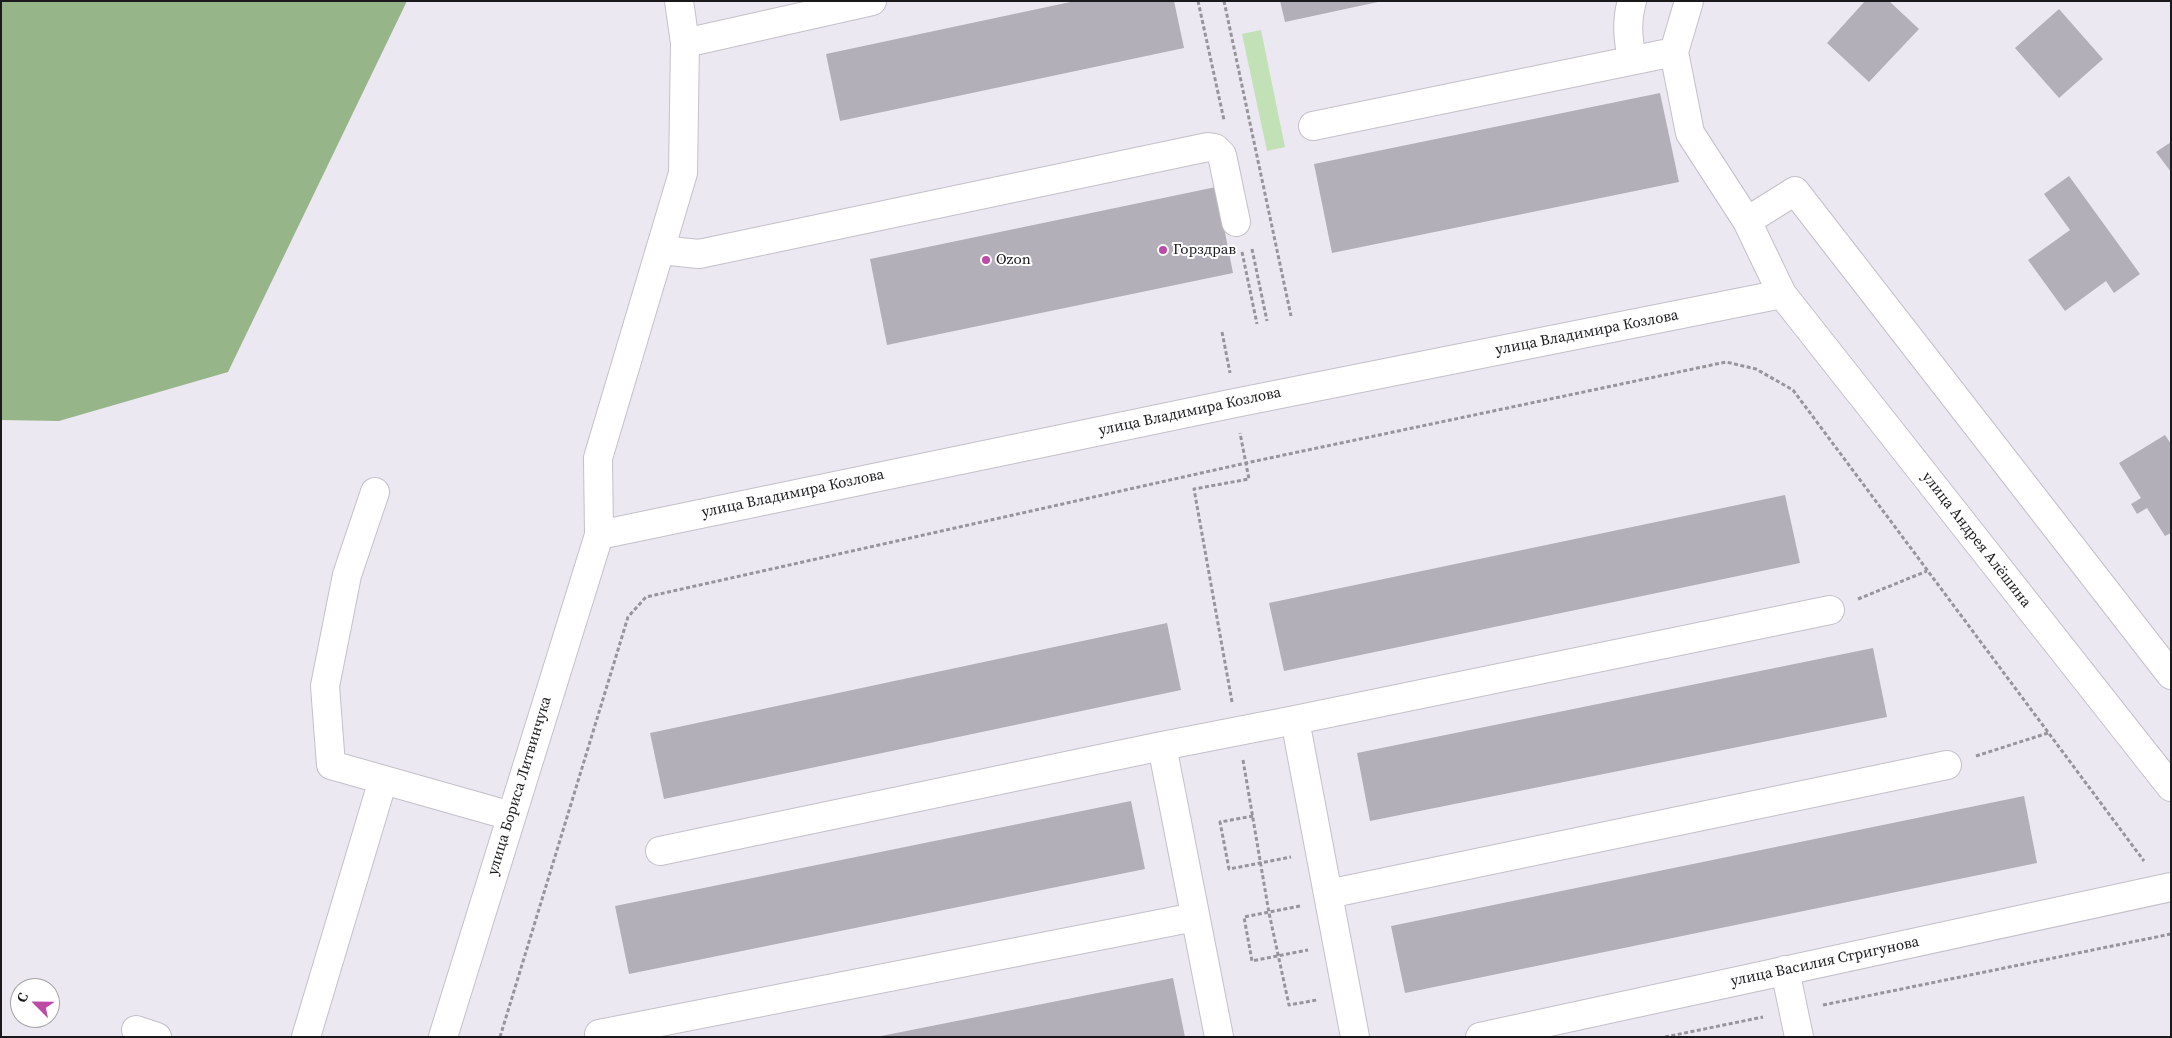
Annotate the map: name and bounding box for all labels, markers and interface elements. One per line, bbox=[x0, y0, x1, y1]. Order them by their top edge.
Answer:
place label: Горздрав bbox=[1173, 241, 1236, 259]
marker: Горздрав bbox=[1157, 244, 1169, 256]
place label: Ozon bbox=[996, 251, 1031, 269]
marker: Ozon bbox=[980, 254, 992, 266]
street label: улица Владимира Козлова bbox=[1494, 306, 1680, 360]
street label: улица Владимира Козлова bbox=[1097, 384, 1283, 440]
street label: улица Владимира Козлова bbox=[700, 466, 886, 522]
street label: улица Андрея Алёшина bbox=[1918, 469, 2034, 611]
street label: улица Бориса Литвинчука bbox=[484, 694, 556, 878]
street label: улица Василия Стригунова bbox=[1729, 933, 1921, 991]
north arrow bbox=[10, 978, 60, 1028]
text: С bbox=[11, 990, 33, 1005]

